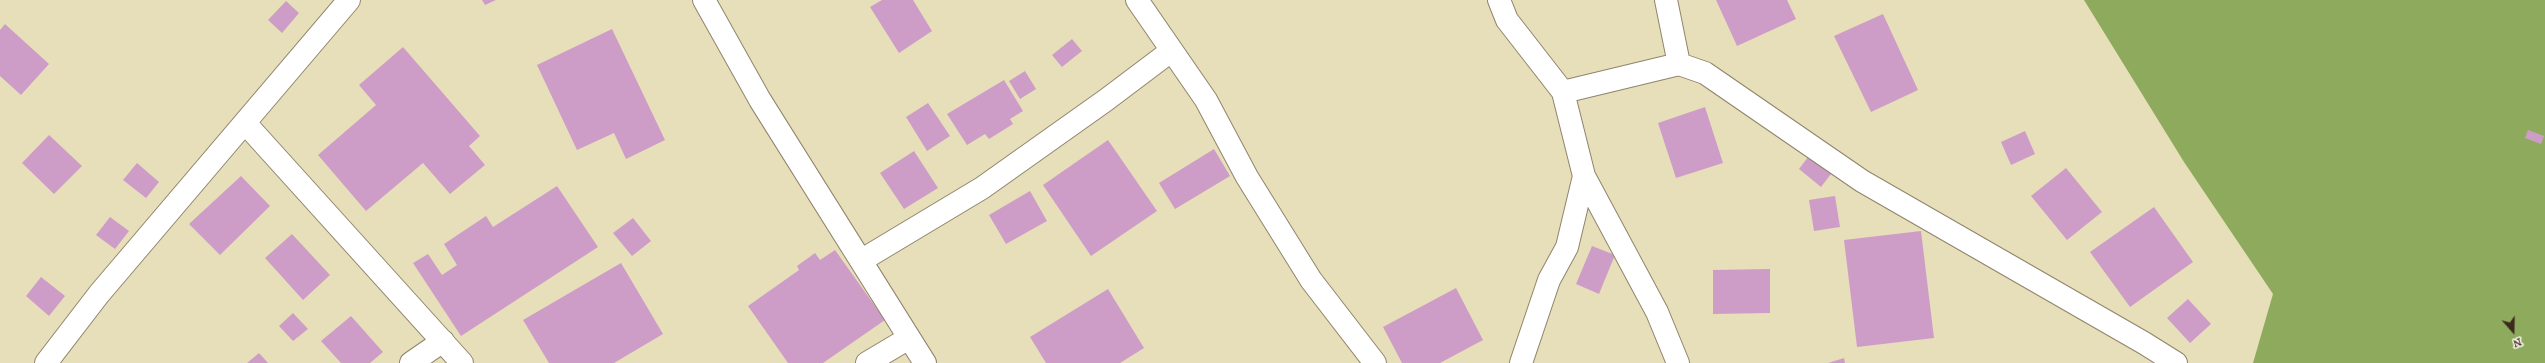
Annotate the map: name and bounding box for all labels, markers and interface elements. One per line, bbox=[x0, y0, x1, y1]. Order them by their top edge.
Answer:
north arrow bbox=[2493, 311, 2533, 351]
text: N bbox=[2511, 335, 2523, 350]

